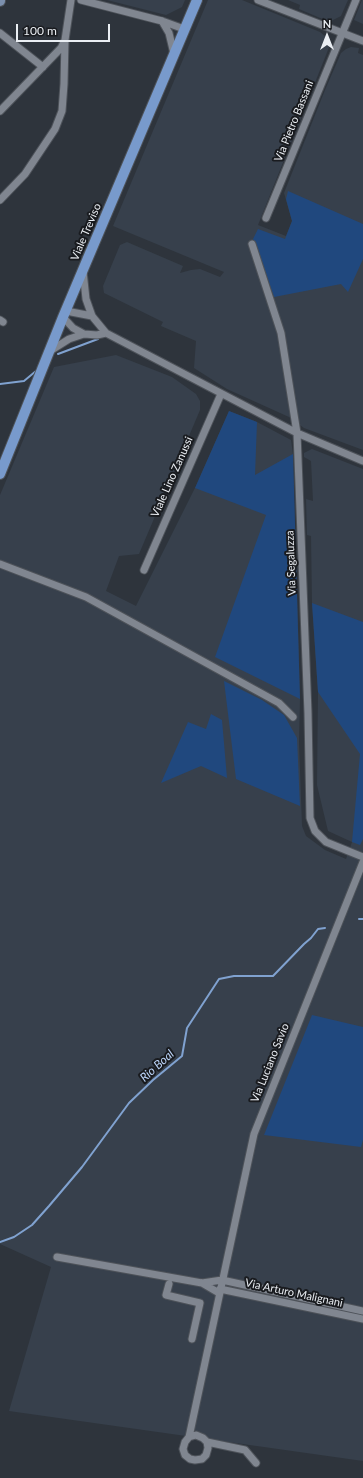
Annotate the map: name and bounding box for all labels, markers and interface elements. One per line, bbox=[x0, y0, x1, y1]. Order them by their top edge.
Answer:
scale bar bbox=[18, 16, 112, 42]
north arrow bbox=[307, 16, 347, 56]
text: N bbox=[323, 17, 331, 30]
text: 100 m bbox=[23, 23, 57, 38]
street label: Via Pietro Bassani bbox=[272, 78, 316, 164]
street label: Viale Treviso bbox=[68, 201, 104, 263]
street label: Viale Lino Zanussi bbox=[148, 435, 196, 519]
street label: Via Segaluzza bbox=[283, 530, 299, 596]
street label: Via Luciano Savio bbox=[248, 1022, 292, 1104]
water label: Rio Boal bbox=[137, 1047, 177, 1085]
street label: Via Arturo Malignani bbox=[244, 1276, 344, 1310]

